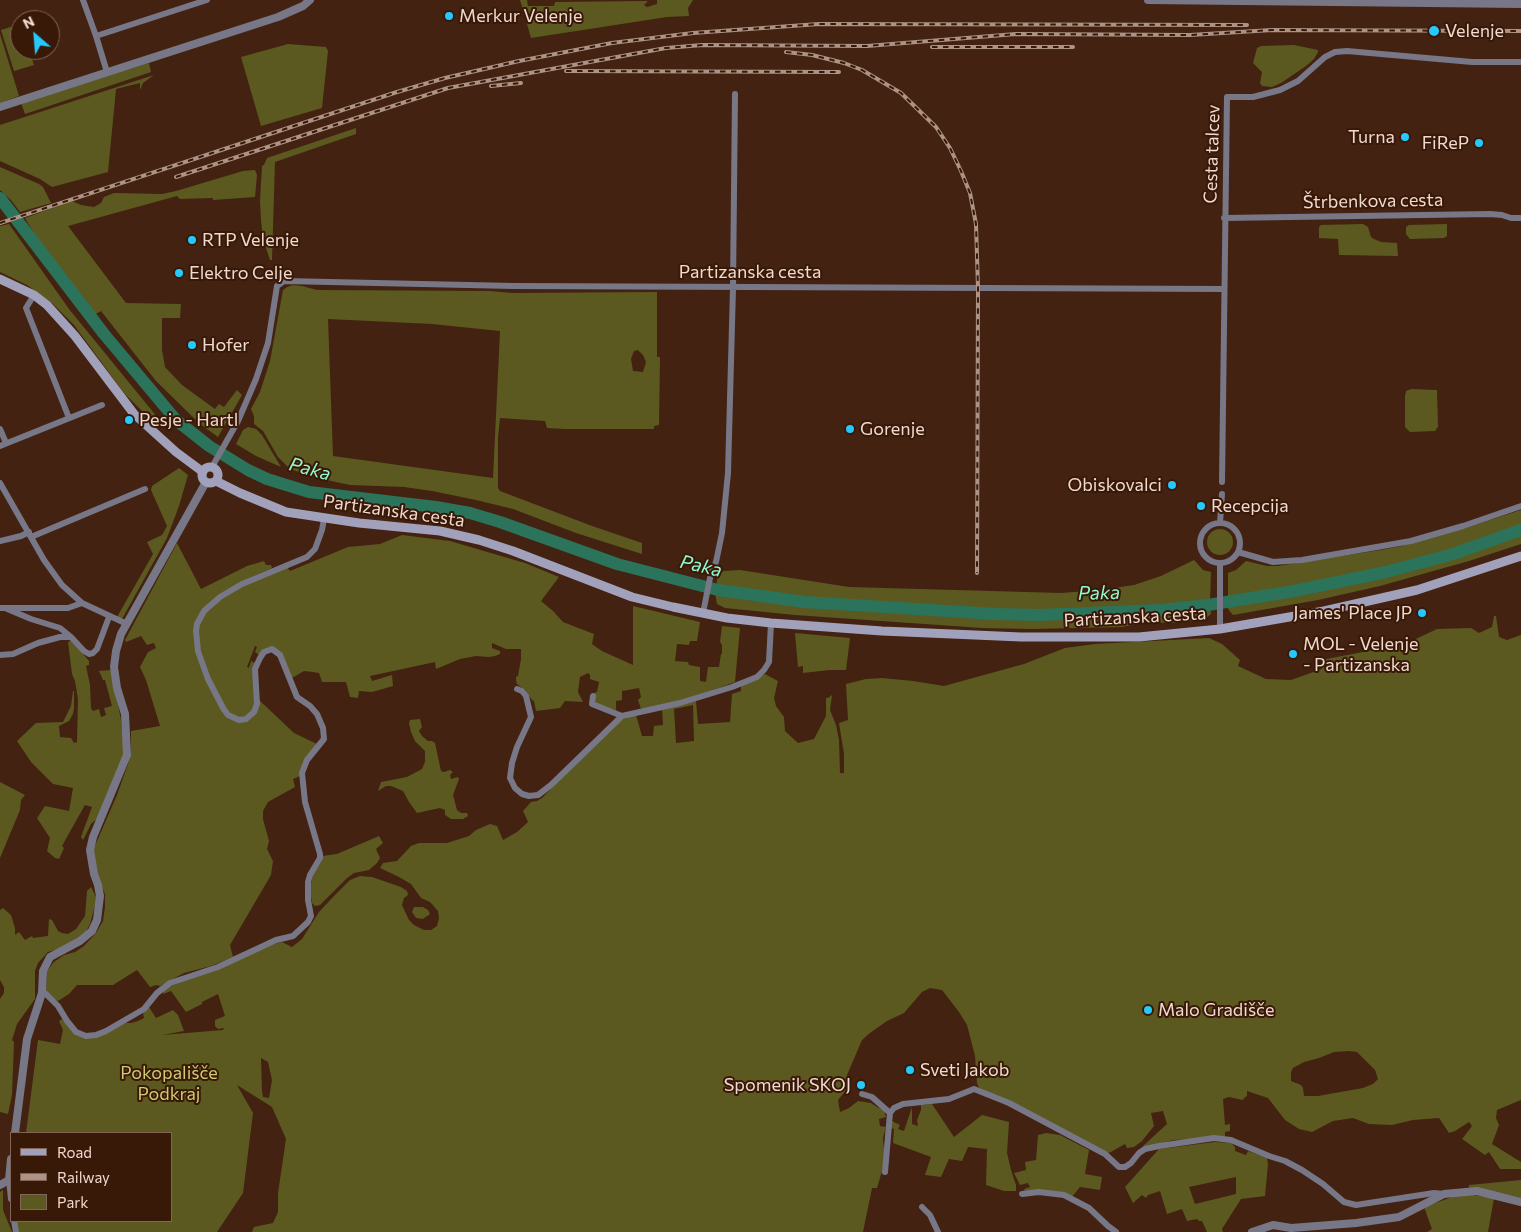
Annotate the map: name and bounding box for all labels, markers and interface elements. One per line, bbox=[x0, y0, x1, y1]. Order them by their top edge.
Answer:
place label: Merkur Velenje bbox=[459, 5, 582, 27]
north arrow bbox=[10, 10, 60, 60]
marker: Merkur Velenje bbox=[443, 10, 455, 22]
text: N bbox=[20, 12, 37, 32]
place label: Velenje bbox=[1445, 20, 1504, 42]
marker: Velenje bbox=[1427, 24, 1441, 38]
street label: Cesta talcev bbox=[1199, 104, 1225, 204]
place label: Turna bbox=[1348, 126, 1395, 148]
marker: Turna bbox=[1399, 131, 1411, 143]
place label: FiReP bbox=[1422, 132, 1469, 154]
marker: FiReP bbox=[1473, 137, 1485, 149]
street label: Štrbenkova cesta bbox=[1303, 189, 1443, 213]
place label: RTP Velenje bbox=[202, 229, 299, 251]
marker: RTP Velenje bbox=[186, 234, 198, 246]
street label: Partizanska cesta bbox=[679, 261, 821, 283]
place label: Elektro Celje bbox=[189, 262, 292, 284]
marker: Elektro Celje bbox=[173, 267, 185, 279]
place label: Hofer bbox=[202, 334, 249, 356]
marker: Hofer bbox=[186, 339, 198, 351]
place label: Pesje - Hartl bbox=[139, 409, 238, 431]
marker: Pesje - Hartl bbox=[123, 414, 135, 426]
place label: Gorenje bbox=[860, 418, 925, 440]
marker: Gorenje bbox=[844, 423, 856, 435]
water label: Paka bbox=[287, 453, 333, 485]
place label: Obiskovalci bbox=[1067, 474, 1162, 496]
marker: Obiskovalci bbox=[1166, 479, 1178, 491]
street label: Partizanska cesta bbox=[322, 490, 466, 532]
place label: Recepcija bbox=[1211, 495, 1289, 517]
marker: Recepcija bbox=[1195, 500, 1207, 512]
water label: Paka bbox=[678, 550, 724, 582]
water label: Paka bbox=[1078, 581, 1120, 605]
street label: Partizanska cesta bbox=[1063, 602, 1207, 632]
place label: James' Place JP bbox=[1293, 602, 1412, 624]
marker: James' Place JP bbox=[1416, 607, 1428, 619]
place label: MOL - Velenje - Partizanska bbox=[1303, 633, 1418, 676]
marker: MOL - Velenje - Partizanska bbox=[1287, 648, 1299, 660]
place label: Malo Gradišče bbox=[1158, 999, 1274, 1021]
marker: Malo Gradišče bbox=[1142, 1004, 1154, 1016]
place label: Sveti Jakob bbox=[920, 1059, 1009, 1081]
park label: Pokopališče Podkraj bbox=[120, 1062, 218, 1104]
marker: Sveti Jakob bbox=[904, 1064, 916, 1076]
place label: Spomenik SKOJ bbox=[724, 1074, 851, 1096]
marker: Spomenik SKOJ bbox=[855, 1079, 867, 1091]
legend bbox=[10, 1132, 172, 1222]
text: Road bbox=[57, 1143, 92, 1161]
text: Railway bbox=[57, 1168, 110, 1186]
text: Park bbox=[57, 1193, 88, 1211]

